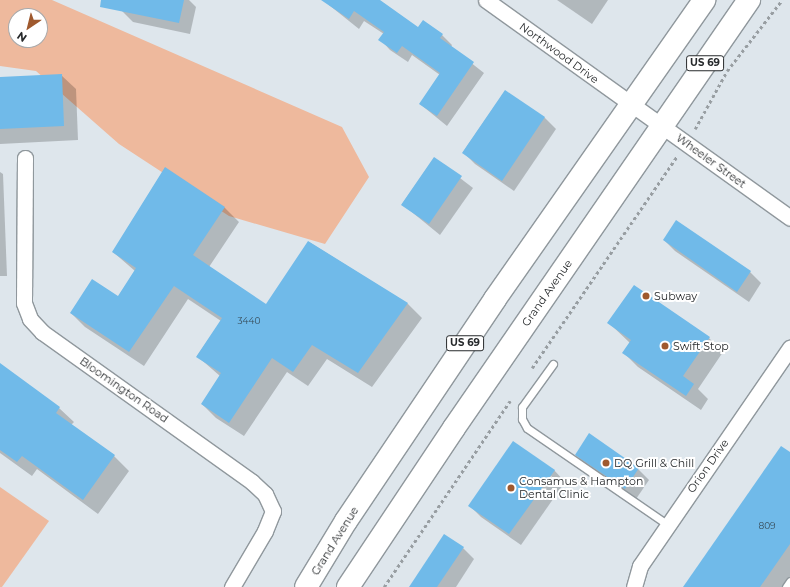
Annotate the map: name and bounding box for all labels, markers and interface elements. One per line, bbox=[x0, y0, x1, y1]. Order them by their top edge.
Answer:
north arrow bbox=[8, 8, 48, 48]
street label: Northwood Drive bbox=[517, 20, 601, 86]
text: N bbox=[14, 29, 29, 45]
road number: US 69 bbox=[686, 55, 724, 71]
street label: Wheeler Street bbox=[674, 131, 748, 191]
street label: Grand Avenue bbox=[519, 257, 575, 329]
place label: Subway bbox=[654, 289, 697, 303]
marker: Subway bbox=[641, 291, 651, 301]
house number: 3440 bbox=[238, 316, 260, 326]
road number: US 69 bbox=[446, 335, 484, 351]
place label: Swift Stop bbox=[673, 339, 729, 353]
marker: Swift Stop bbox=[660, 341, 670, 351]
street label: Bloomington Road bbox=[77, 355, 171, 425]
street label: Orion Drive bbox=[685, 437, 731, 495]
place label: DQ Grill & Chill bbox=[614, 456, 694, 470]
marker: DQ Grill & Chill bbox=[601, 458, 611, 468]
place label: Consamus & Hampton Dental Clinic bbox=[519, 475, 643, 501]
marker: Consamus & Hampton Dental Clinic bbox=[506, 483, 516, 493]
street label: Grand Avenue bbox=[309, 504, 361, 578]
house number: 809 bbox=[758, 521, 776, 531]

